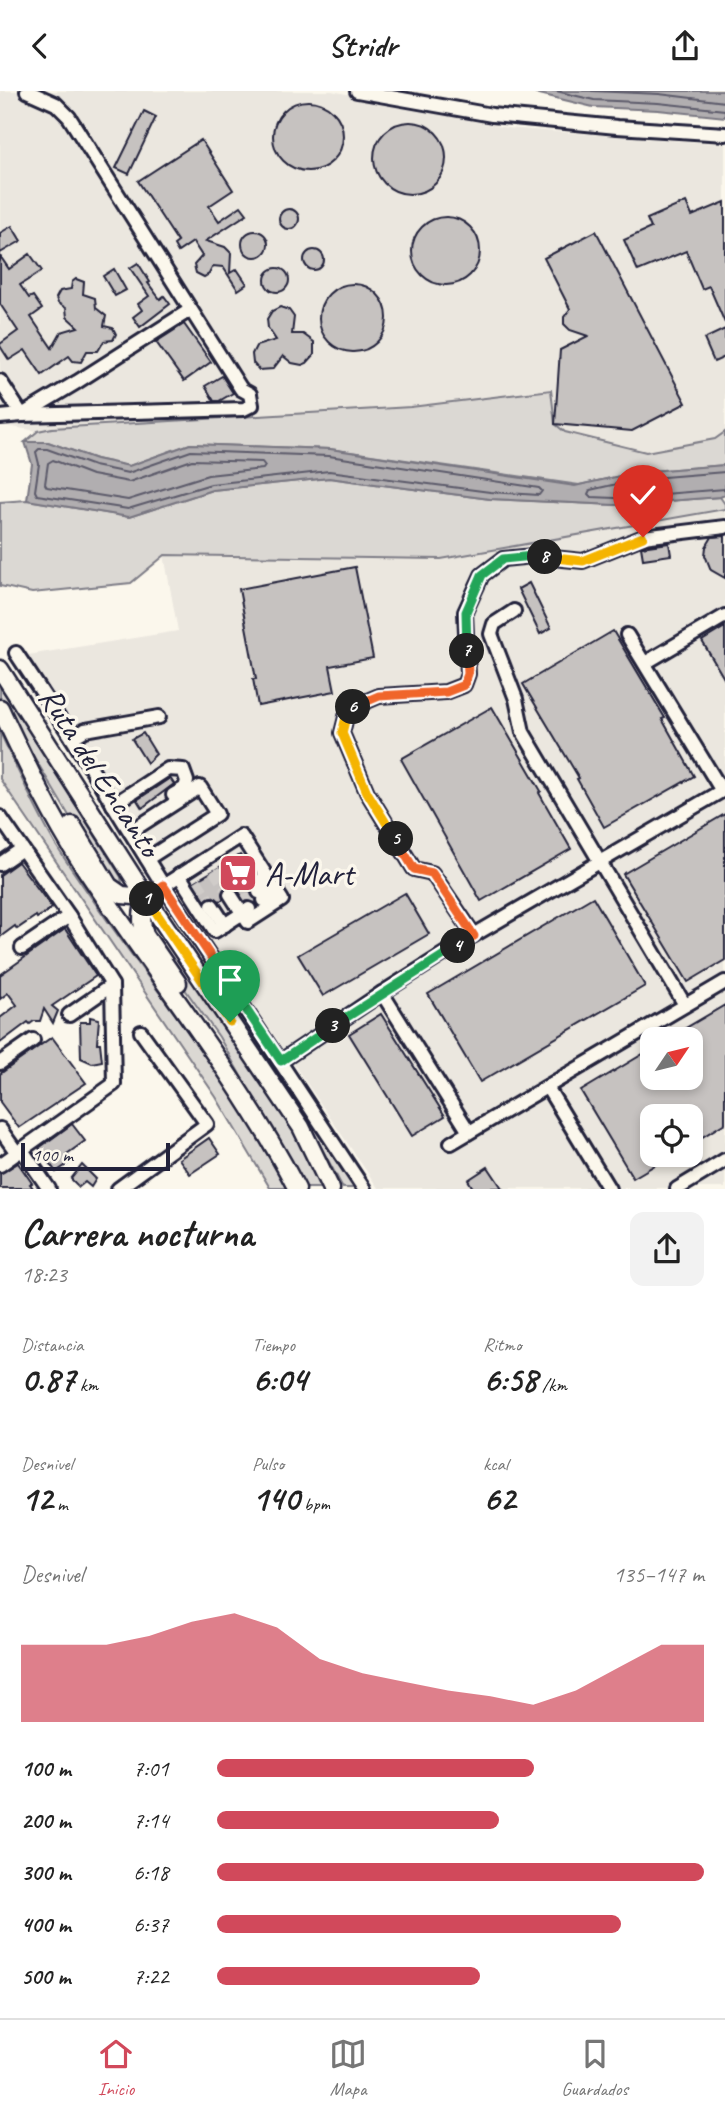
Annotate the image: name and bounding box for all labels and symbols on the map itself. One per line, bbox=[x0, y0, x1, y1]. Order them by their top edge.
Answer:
pin bbox=[613, 465, 673, 537]
pin: 8 bbox=[528, 539, 562, 575]
pin: 7 bbox=[449, 633, 484, 669]
street label: Ruta del Encanto bbox=[30, 679, 172, 867]
pin: 6 bbox=[336, 689, 370, 725]
pin: 5 bbox=[378, 821, 414, 857]
supermarket icon: A-Mart bbox=[217, 852, 259, 894]
place label: A-Mart bbox=[265, 853, 356, 895]
pin: 1 bbox=[130, 881, 164, 917]
pin: 4 bbox=[440, 929, 476, 963]
pin bbox=[200, 950, 260, 1022]
pin: 3 bbox=[316, 1009, 350, 1044]
north arrow bbox=[640, 1027, 704, 1090]
scale bar bbox=[21, 1139, 170, 1171]

